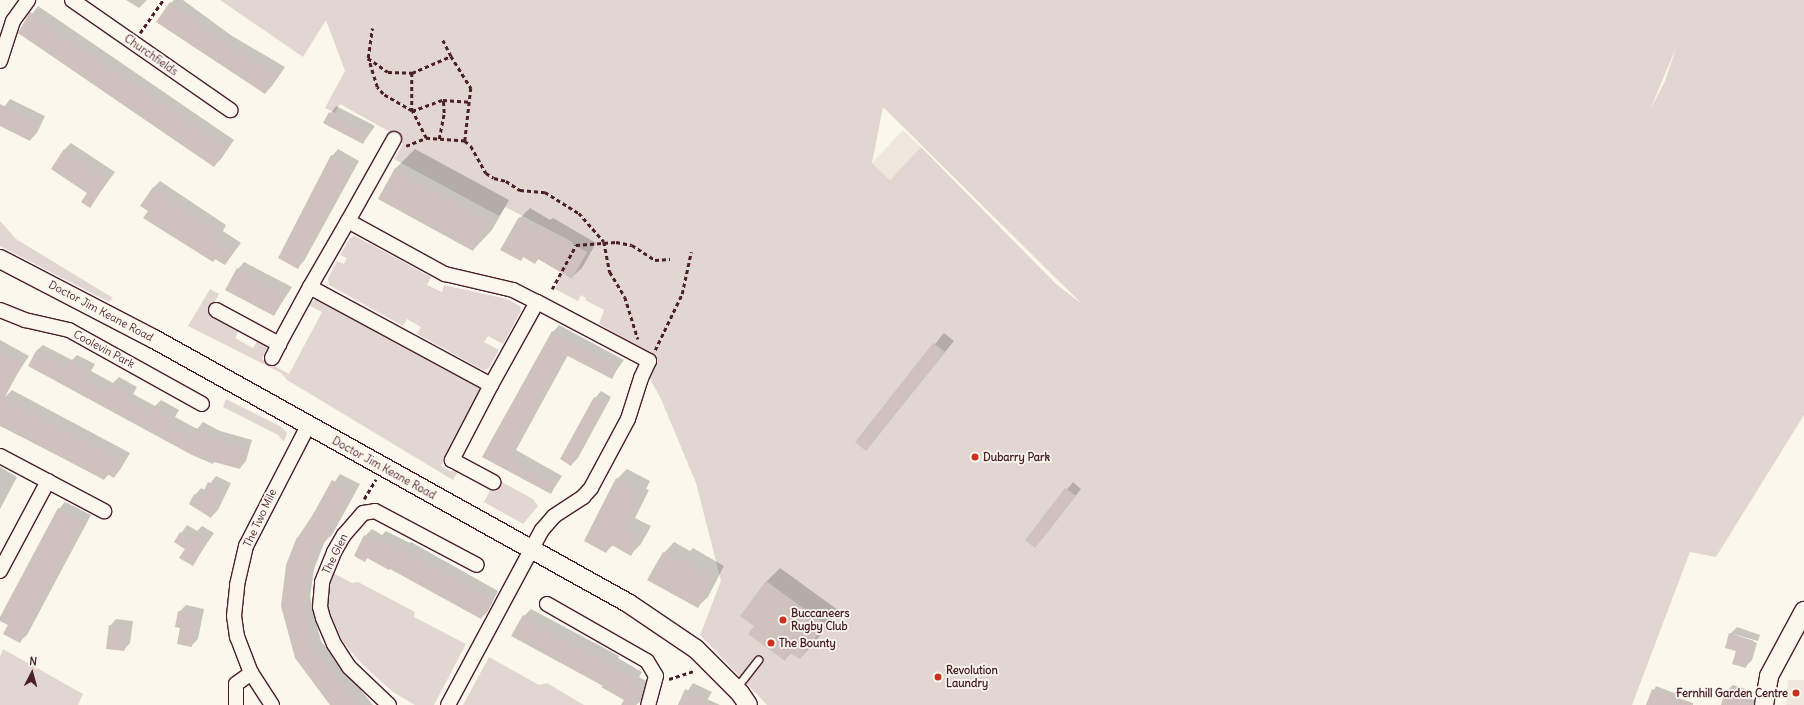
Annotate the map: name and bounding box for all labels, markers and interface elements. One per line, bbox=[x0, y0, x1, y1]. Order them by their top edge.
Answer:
street label: Churchfields bbox=[122, 32, 180, 78]
street label: Doctor Jim Keane Road bbox=[46, 278, 156, 344]
street label: Coolevin Park bbox=[71, 327, 137, 371]
street label: Doctor Jim Keane Road bbox=[330, 434, 438, 502]
place label: Dubarry Park bbox=[983, 450, 1050, 464]
marker: Dubarry Park bbox=[970, 452, 980, 462]
street label: The Two Mile bbox=[241, 487, 279, 549]
street label: The Glen bbox=[320, 532, 350, 576]
place label: Buccaneers Rugby Club bbox=[791, 607, 850, 633]
marker: Buccaneers Rugby Club bbox=[778, 615, 788, 625]
place label: The Bounty bbox=[779, 636, 836, 650]
marker: The Bounty bbox=[766, 638, 776, 648]
north arrow bbox=[12, 653, 52, 693]
text: N bbox=[29, 654, 38, 668]
place label: Revolution Laundry bbox=[946, 664, 998, 690]
marker: Revolution Laundry bbox=[933, 672, 943, 682]
place label: Fernhill Garden Centre bbox=[1676, 686, 1788, 700]
marker: Fernhill Garden Centre bbox=[1791, 688, 1801, 698]

